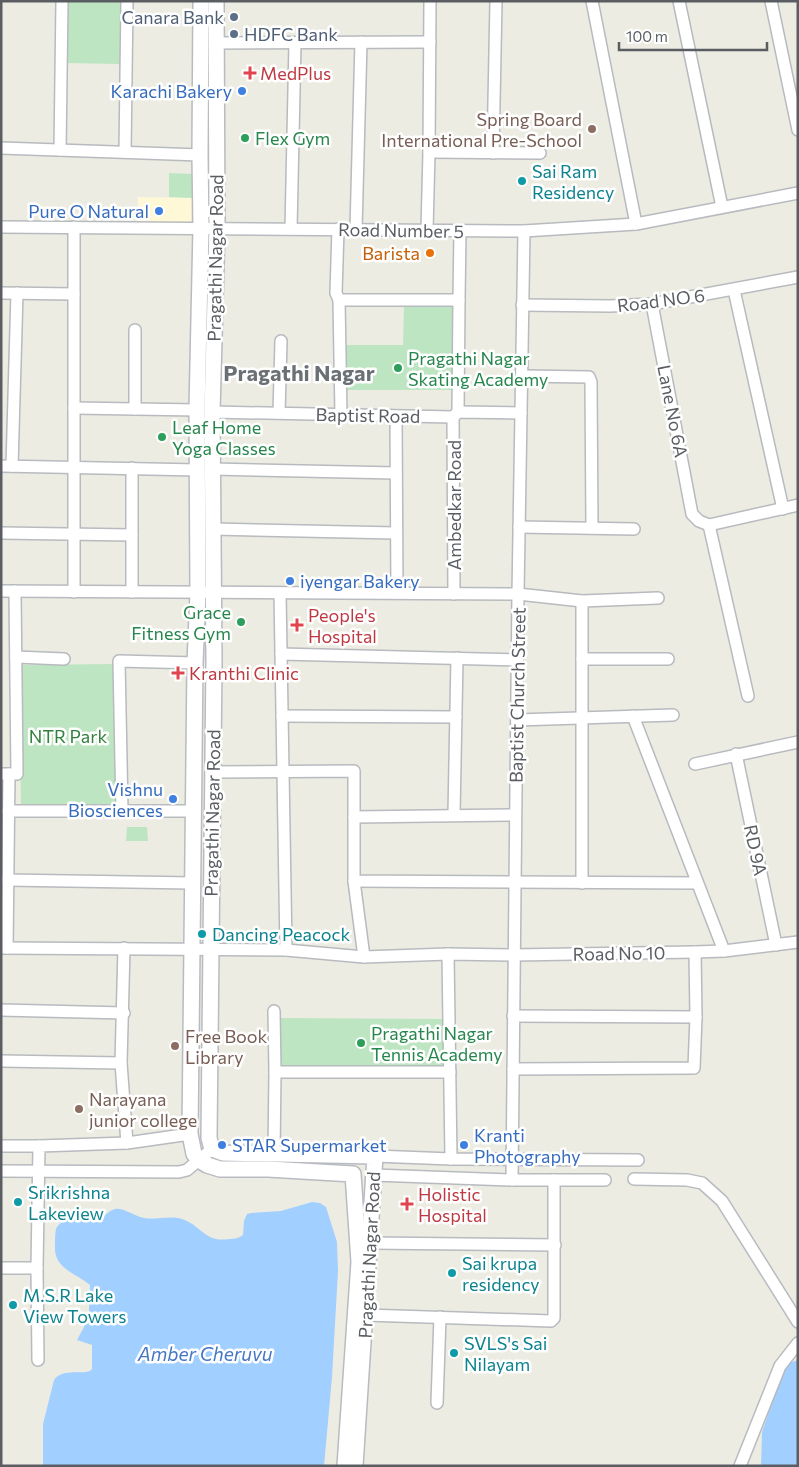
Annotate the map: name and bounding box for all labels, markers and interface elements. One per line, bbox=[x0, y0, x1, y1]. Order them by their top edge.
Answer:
place label: Canara Bank bbox=[122, 6, 224, 28]
marker: Canara Bank bbox=[228, 11, 240, 23]
scale bar bbox=[619, 20, 766, 52]
place label: HDFC Bank bbox=[244, 23, 338, 45]
text: 100 m bbox=[626, 27, 668, 45]
marker: HDFC Bank bbox=[228, 28, 240, 40]
place label: MedPlus bbox=[260, 62, 331, 84]
marker: MedPlus bbox=[244, 67, 256, 79]
place label: Karachi Bakery bbox=[110, 80, 232, 102]
marker: Karachi Bakery bbox=[236, 85, 248, 97]
place label: Spring Board International Pre-School bbox=[381, 108, 582, 151]
marker: Spring Board International Pre-School bbox=[586, 123, 598, 135]
place label: Flex Gym bbox=[255, 127, 330, 149]
marker: Flex Gym bbox=[239, 132, 251, 144]
place label: Sai Ram Residency bbox=[532, 160, 614, 203]
street label: Pragathi Nagar Road bbox=[203, 174, 227, 342]
marker: Sai Ram Residency bbox=[516, 175, 528, 187]
place label: Pure O Natural bbox=[28, 200, 149, 222]
marker: Pure O Natural bbox=[153, 205, 165, 217]
street label: Road Number 5 bbox=[338, 218, 464, 242]
place label: Barista bbox=[362, 242, 420, 264]
marker: Barista bbox=[424, 247, 436, 259]
street label: Road NO 6 bbox=[616, 284, 706, 316]
place label: Pragathi Nagar Skating Academy bbox=[408, 347, 548, 390]
district label: Pragathi Nagar bbox=[223, 359, 375, 386]
marker: Pragathi Nagar Skating Academy bbox=[392, 362, 404, 374]
street label: Lane No 6A bbox=[653, 363, 693, 459]
street label: Baptist Road bbox=[316, 403, 420, 427]
place label: Leaf Home Yoga Classes bbox=[172, 416, 276, 459]
marker: Leaf Home Yoga Classes bbox=[156, 431, 168, 443]
street label: Ambedkar Road bbox=[443, 440, 465, 570]
place label: iyengar Bakery bbox=[300, 570, 420, 592]
marker: iyengar Bakery bbox=[284, 575, 296, 587]
place label: Grace Fitness Gym bbox=[131, 601, 231, 644]
place label: People's Hospital bbox=[308, 604, 377, 647]
street label: Baptist Church Street bbox=[504, 607, 530, 783]
marker: Grace Fitness Gym bbox=[235, 616, 247, 628]
marker: People's Hospital bbox=[290, 618, 304, 632]
place label: Kranthi Clinic bbox=[189, 662, 299, 684]
marker: Kranthi Clinic bbox=[171, 666, 185, 680]
park label: NTR Park bbox=[29, 725, 107, 747]
street label: Pragathi Nagar Road bbox=[200, 729, 224, 897]
place label: Vishnu Biosciences bbox=[68, 778, 163, 821]
marker: Vishnu Biosciences bbox=[167, 793, 179, 805]
street label: RD 9A bbox=[740, 822, 772, 878]
place label: Dancing Peacock bbox=[212, 923, 350, 945]
marker: Dancing Peacock bbox=[196, 928, 208, 940]
street label: Road No 10 bbox=[572, 941, 666, 965]
place label: Pragathi Nagar Tennis Academy bbox=[371, 1022, 503, 1065]
place label: Free Book Library bbox=[185, 1025, 268, 1068]
marker: Pragathi Nagar Tennis Academy bbox=[355, 1037, 367, 1049]
marker: Free Book Library bbox=[169, 1040, 181, 1052]
place label: Narayana junior college bbox=[89, 1088, 197, 1131]
marker: Narayana junior college bbox=[73, 1103, 85, 1115]
place label: Kranti Photography bbox=[474, 1124, 581, 1167]
place label: STAR Supermarket bbox=[232, 1134, 387, 1156]
marker: STAR Supermarket bbox=[216, 1139, 228, 1151]
marker: Kranti Photography bbox=[458, 1139, 470, 1151]
street label: Pragathi Nagar Road bbox=[354, 1171, 384, 1339]
place label: Srikrishna Lakeview bbox=[28, 1181, 110, 1224]
place label: Holistic Hospital bbox=[418, 1183, 487, 1226]
marker: Srikrishna Lakeview bbox=[12, 1196, 24, 1208]
marker: Holistic Hospital bbox=[400, 1197, 414, 1211]
place label: Sai krupa residency bbox=[462, 1252, 540, 1295]
marker: Sai krupa residency bbox=[446, 1267, 458, 1279]
place label: M.S.R Lake View Towers bbox=[23, 1284, 126, 1327]
marker: M.S.R Lake View Towers bbox=[7, 1299, 19, 1311]
place label: SVLS's Sai Nilayam bbox=[464, 1332, 547, 1375]
water label: Amber Cheruvu bbox=[137, 1342, 273, 1365]
marker: SVLS's Sai Nilayam bbox=[448, 1347, 460, 1359]

